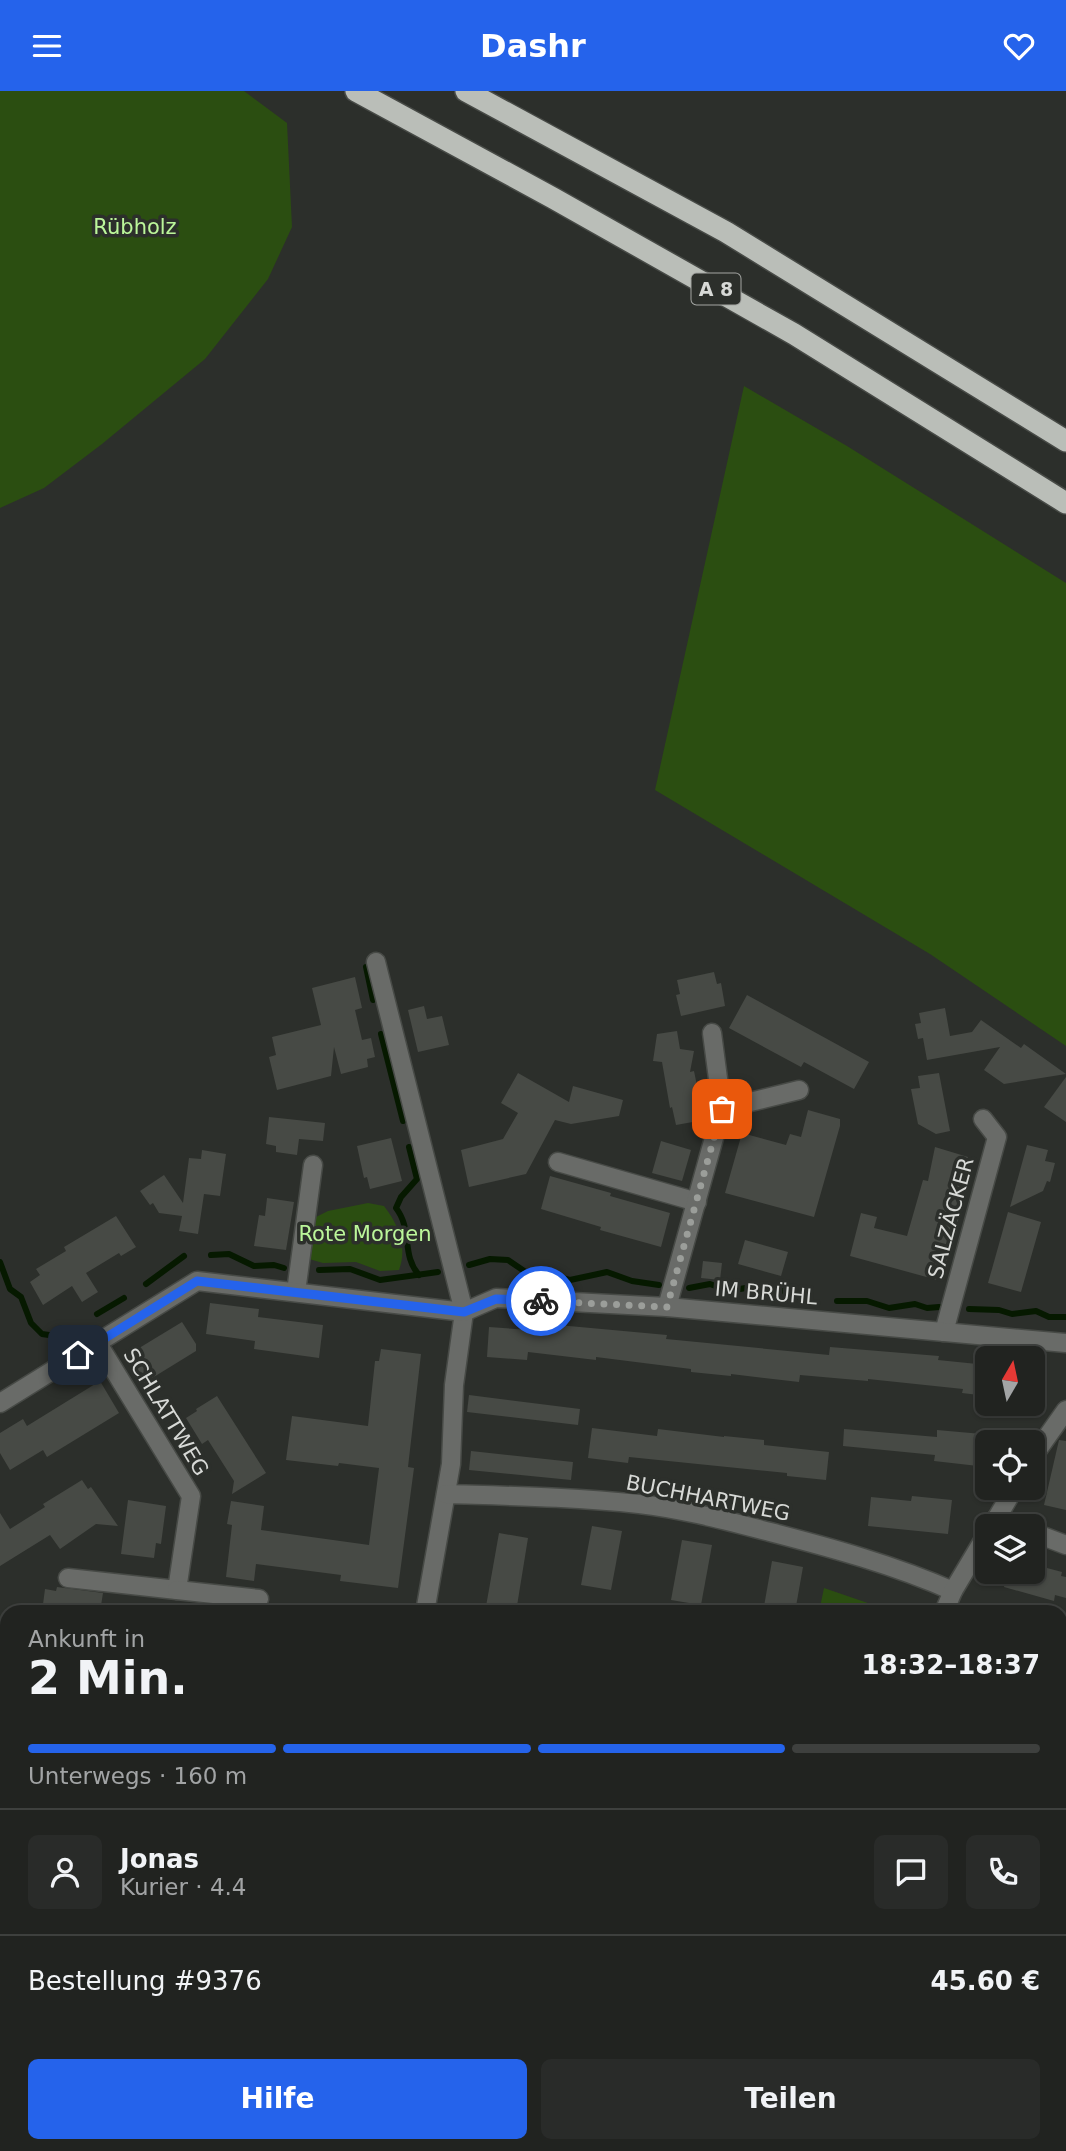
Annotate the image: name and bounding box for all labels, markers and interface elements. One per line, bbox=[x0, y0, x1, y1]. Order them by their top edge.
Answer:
icon: menu bbox=[28, 27, 66, 65]
text: Dashr bbox=[480, 27, 586, 65]
icon: heart bbox=[1000, 27, 1038, 65]
park label: Rübholz bbox=[93, 215, 177, 239]
road number: A 8 bbox=[692, 273, 740, 305]
pin bbox=[692, 1079, 752, 1139]
icon: bag bbox=[703, 1090, 741, 1128]
street label: SALZÄCKER bbox=[922, 1155, 979, 1281]
park label: Rote Morgen bbox=[298, 1222, 432, 1246]
courier bbox=[506, 1266, 576, 1336]
street label: IM BRÜHL bbox=[714, 1276, 819, 1309]
icon: bike bbox=[522, 1282, 560, 1320]
pin bbox=[48, 1325, 108, 1385]
icon: home bbox=[59, 1336, 97, 1374]
street label: SCHLATTWEG bbox=[119, 1344, 213, 1480]
north arrow bbox=[975, 1346, 1045, 1416]
map controls bbox=[975, 1346, 1045, 1584]
button: locate bbox=[975, 1430, 1045, 1500]
street label: BUCHHARTWEG bbox=[624, 1470, 792, 1526]
button: layers bbox=[975, 1514, 1045, 1584]
text: Ankunft in bbox=[28, 1626, 145, 1652]
text: 18:32–18:37 bbox=[861, 1650, 1040, 1680]
text: 2 Min. bbox=[28, 1651, 188, 1705]
text: Unterwegs · 160 m bbox=[28, 1763, 247, 1789]
button: person bbox=[28, 1835, 102, 1909]
button: chat bbox=[874, 1835, 948, 1909]
button: phone bbox=[966, 1835, 1040, 1909]
text: Jonas bbox=[120, 1844, 199, 1874]
text: Kurier · 4.4 bbox=[120, 1874, 246, 1900]
text: Bestellung #9376 bbox=[28, 1966, 262, 1996]
text: 45.60 € bbox=[931, 1966, 1040, 1996]
button: Hilfe bbox=[28, 2059, 527, 2139]
button: Teilen bbox=[541, 2059, 1040, 2139]

